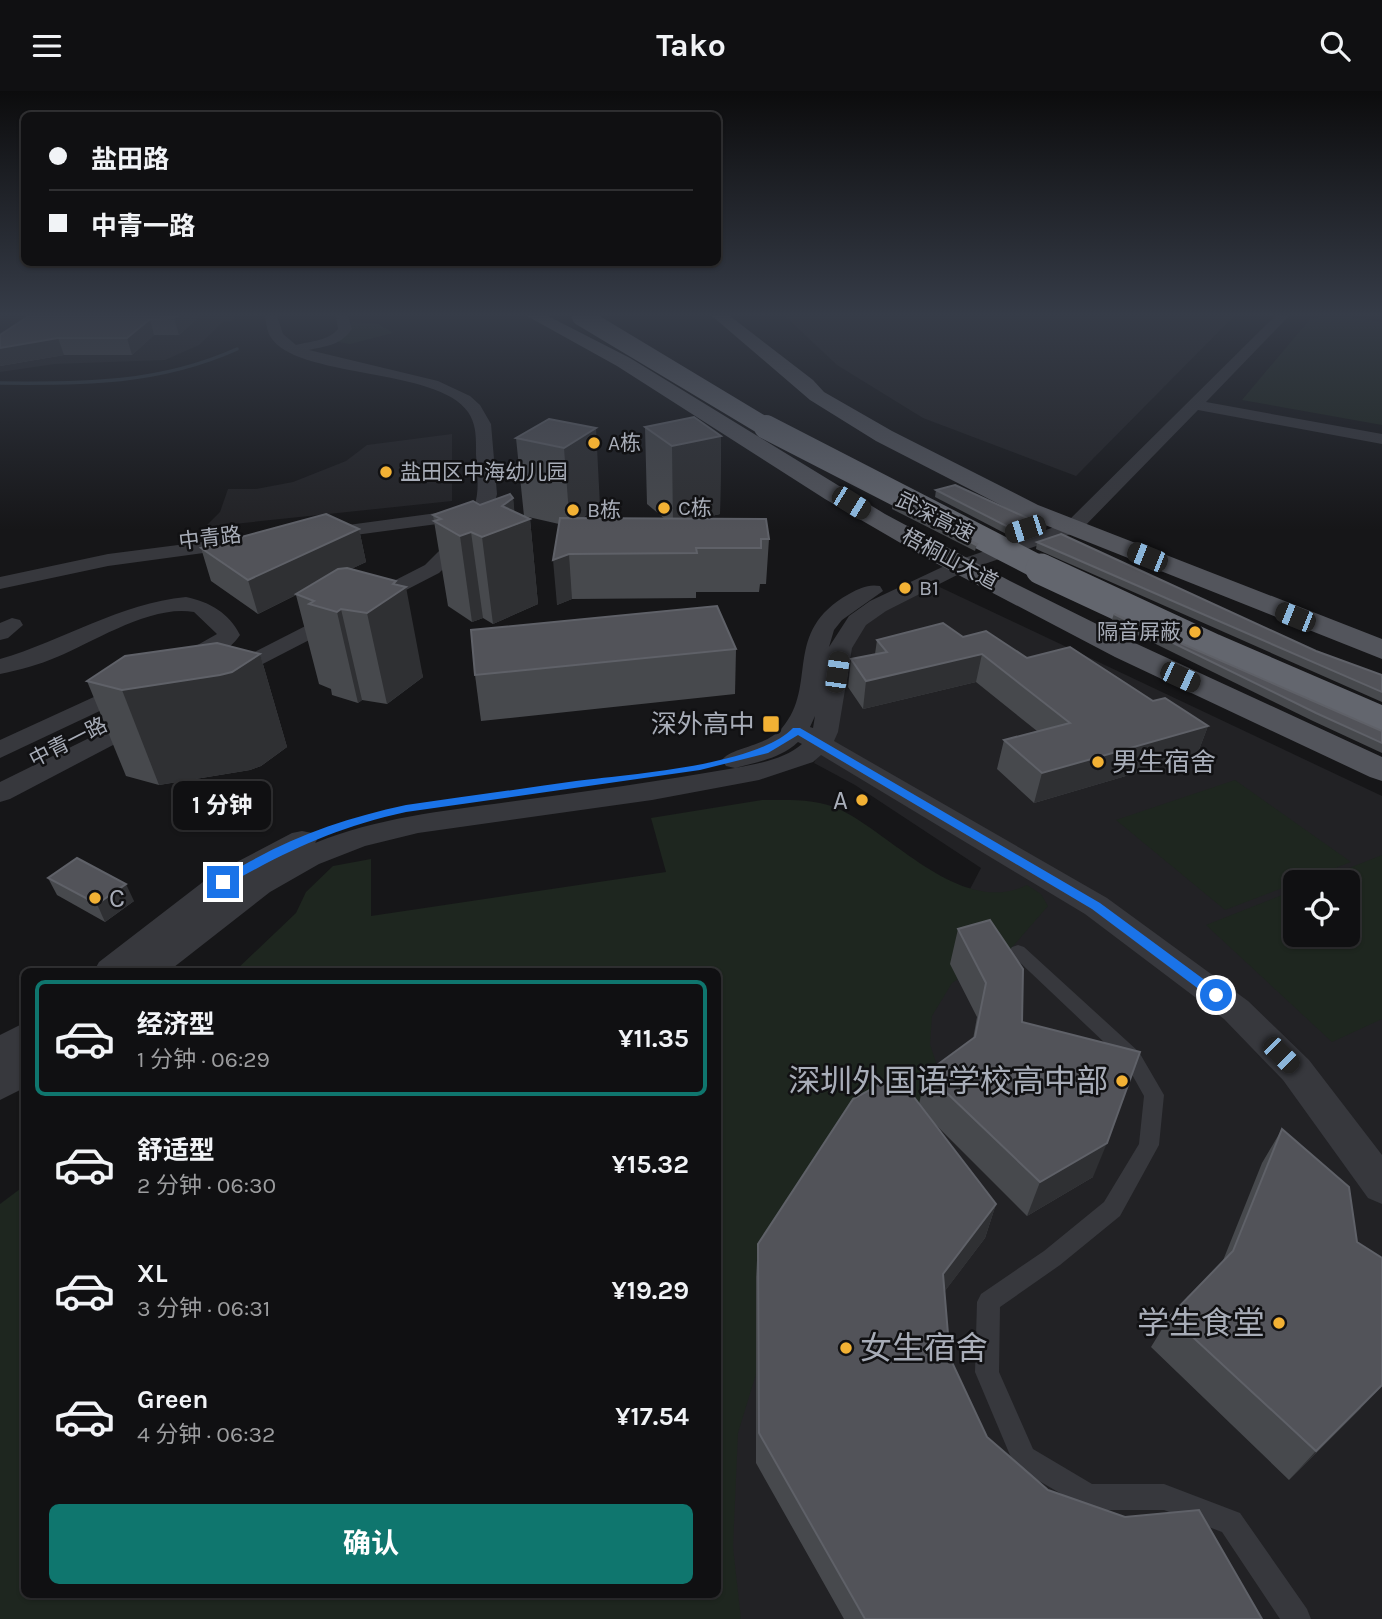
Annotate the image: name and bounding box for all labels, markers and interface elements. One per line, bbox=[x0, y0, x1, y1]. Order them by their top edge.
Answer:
icon: menu bbox=[28, 27, 66, 65]
text: Tako bbox=[656, 27, 726, 64]
icon: search bbox=[1316, 27, 1354, 65]
text: 盐田路 bbox=[91, 144, 169, 175]
text: 中青一路 bbox=[91, 211, 195, 242]
place label: A栋 bbox=[608, 431, 641, 455]
marker: A栋 bbox=[586, 435, 602, 451]
place label: 盐田区中海幼儿园 bbox=[400, 460, 568, 484]
marker: 盐田区中海幼儿园 bbox=[378, 464, 394, 480]
car bbox=[828, 483, 875, 523]
street label: 武深高速 bbox=[892, 487, 978, 547]
place label: C栋 bbox=[678, 496, 712, 520]
place label: B栋 bbox=[587, 498, 621, 522]
marker: C栋 bbox=[656, 500, 672, 516]
marker: B栋 bbox=[565, 502, 581, 518]
car bbox=[1002, 513, 1049, 545]
street label: 中青路 bbox=[177, 522, 243, 554]
street label: 梧桐山大道 bbox=[898, 524, 1002, 594]
car bbox=[1124, 539, 1171, 575]
place label: B1 bbox=[919, 576, 939, 600]
marker: B1 bbox=[897, 580, 913, 596]
car bbox=[1272, 599, 1319, 635]
place label: 隔音屏蔽 bbox=[1097, 620, 1181, 644]
marker: 隔音屏蔽 bbox=[1187, 624, 1203, 640]
car bbox=[824, 650, 851, 694]
car bbox=[1157, 659, 1204, 695]
place label: 深外高中 bbox=[651, 709, 755, 740]
street label: 中青一路 bbox=[25, 712, 111, 772]
marker: 深外高中 bbox=[761, 714, 781, 734]
place label: 男生宿舍 bbox=[1112, 747, 1216, 778]
marker: 男生宿舍 bbox=[1090, 754, 1106, 770]
callout: 1 分钟 bbox=[174, 781, 272, 829]
place label: A bbox=[833, 785, 848, 816]
text: 1 分钟 bbox=[192, 792, 252, 819]
marker: A bbox=[854, 792, 870, 808]
route end bbox=[207, 866, 239, 898]
map controls bbox=[1283, 870, 1360, 947]
button: locate bbox=[1283, 870, 1360, 947]
place label: C bbox=[109, 883, 125, 914]
marker: C bbox=[87, 890, 103, 906]
route start bbox=[1200, 979, 1232, 1011]
icon: car bbox=[53, 1007, 116, 1070]
text: 经济型 bbox=[137, 1009, 215, 1040]
text: ¥11.35 bbox=[618, 1023, 689, 1054]
car bbox=[1259, 1033, 1304, 1077]
text: 1 分钟 · 06:29 bbox=[137, 1046, 270, 1073]
place label: 深圳外国语学校高中部 bbox=[788, 1063, 1108, 1100]
marker: 深圳外国语学校高中部 bbox=[1114, 1073, 1130, 1089]
icon: car bbox=[53, 1133, 116, 1196]
text: 舒适型 bbox=[137, 1135, 215, 1166]
text: ¥15.32 bbox=[612, 1149, 689, 1180]
text: 2 分钟 · 06:30 bbox=[137, 1172, 276, 1199]
text: XL bbox=[137, 1258, 168, 1289]
icon: car bbox=[53, 1259, 116, 1322]
text: ¥19.29 bbox=[611, 1275, 689, 1306]
text: 3 分钟 · 06:31 bbox=[137, 1295, 270, 1322]
place label: 学生食堂 bbox=[1137, 1305, 1265, 1342]
marker: 学生食堂 bbox=[1271, 1315, 1287, 1331]
place label: 女生宿舍 bbox=[860, 1330, 988, 1367]
marker: 女生宿舍 bbox=[838, 1340, 854, 1356]
text: Green bbox=[137, 1384, 209, 1415]
icon: car bbox=[53, 1385, 116, 1448]
text: ¥17.54 bbox=[615, 1401, 689, 1432]
text: 4 分钟 · 06:32 bbox=[137, 1421, 275, 1448]
button: 确认 bbox=[49, 1504, 693, 1584]

